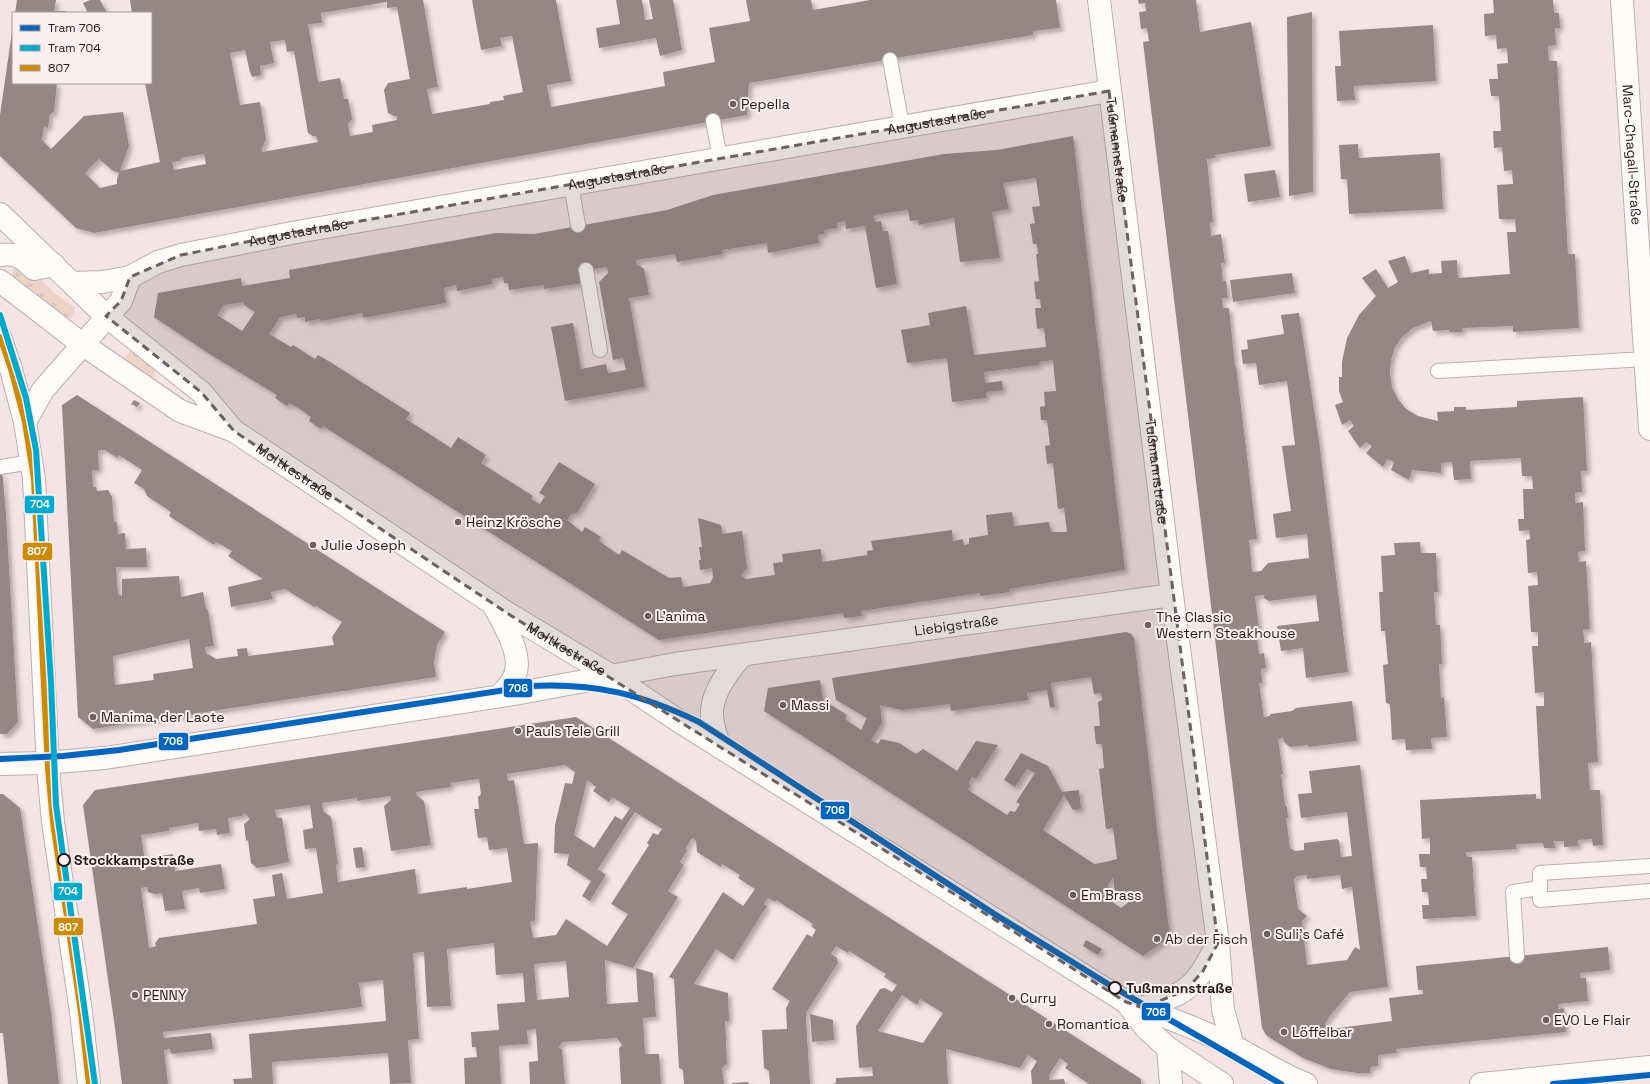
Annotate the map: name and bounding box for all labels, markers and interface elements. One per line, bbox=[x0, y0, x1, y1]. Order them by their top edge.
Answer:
legend bbox=[12, 12, 152, 84]
text: Tram 706 bbox=[48, 20, 101, 36]
text: Tram 704 bbox=[48, 40, 101, 56]
text: 807 bbox=[48, 60, 70, 76]
street label: Marc-Chagall-Straße bbox=[1619, 84, 1646, 226]
place label: Pepella bbox=[741, 95, 790, 113]
street label: Tußmannstraße bbox=[1102, 96, 1133, 203]
marker: Pepella bbox=[728, 99, 738, 109]
street label: Augustastraße bbox=[886, 103, 988, 138]
street label: Augustastraße bbox=[567, 159, 669, 194]
street label: Augustastraße bbox=[247, 214, 349, 250]
street label: Tußmannstraße bbox=[1141, 418, 1172, 525]
street label: Moltkestraße bbox=[253, 439, 337, 504]
line badge: 704 bbox=[24, 495, 55, 514]
text: 704 bbox=[30, 497, 50, 511]
place label: Heinz Krösche bbox=[466, 513, 561, 531]
marker: Heinz Krösche bbox=[453, 517, 463, 527]
place label: Julie Joseph bbox=[321, 536, 406, 554]
marker: Julie Joseph bbox=[308, 540, 318, 550]
line badge: 807 bbox=[22, 542, 53, 561]
text: 807 bbox=[27, 544, 47, 558]
place label: L'anima bbox=[656, 607, 706, 625]
place label: The Classic Western Steakhouse bbox=[1156, 608, 1296, 642]
street label: Liebigstraße bbox=[913, 610, 1000, 640]
marker: L'anima bbox=[643, 611, 653, 621]
street label: Moltkestraße bbox=[523, 618, 609, 680]
marker: The Classic Western Steakhouse bbox=[1143, 620, 1153, 630]
line badge: 706 bbox=[503, 678, 533, 698]
text: 706 bbox=[508, 681, 528, 695]
place label: Massi bbox=[791, 696, 829, 714]
marker: Massi bbox=[778, 700, 788, 710]
place label: Manima, der Laote bbox=[101, 708, 224, 726]
marker: Manima, der Laote bbox=[88, 712, 98, 722]
place label: Pauls Tele Grill bbox=[526, 722, 620, 740]
marker: Pauls Tele Grill bbox=[513, 726, 523, 736]
line badge: 706 bbox=[158, 732, 189, 751]
text: 706 bbox=[163, 734, 183, 748]
line badge: 706 bbox=[820, 801, 850, 820]
text: 706 bbox=[825, 803, 845, 817]
place label: Stockkampstraße bbox=[74, 851, 194, 869]
marker: Stockkampstraße bbox=[57, 853, 71, 867]
line badge: 704 bbox=[53, 882, 83, 901]
text: 704 bbox=[58, 884, 78, 898]
place label: Em Brass bbox=[1081, 886, 1142, 904]
marker: Em Brass bbox=[1068, 890, 1078, 900]
line badge: 807 bbox=[53, 917, 84, 936]
text: 807 bbox=[58, 920, 78, 934]
place label: Suli's Café bbox=[1275, 925, 1344, 943]
marker: Suli's Café bbox=[1262, 929, 1272, 939]
place label: Ab der Fisch bbox=[1165, 930, 1248, 948]
marker: Ab der Fisch bbox=[1152, 934, 1162, 944]
place label: Tußmannstraße bbox=[1126, 979, 1233, 997]
marker: Tußmannstraße bbox=[1108, 981, 1122, 995]
place label: PENNY bbox=[143, 986, 187, 1004]
place label: Curry bbox=[1020, 989, 1057, 1007]
marker: PENNY bbox=[130, 990, 140, 1000]
marker: Curry bbox=[1007, 993, 1017, 1003]
line badge: 706 bbox=[1141, 1002, 1171, 1021]
text: 706 bbox=[1146, 1005, 1166, 1019]
place label: EVO Le Flair bbox=[1554, 1011, 1631, 1029]
place label: Romantica bbox=[1057, 1015, 1129, 1033]
marker: EVO Le Flair bbox=[1541, 1015, 1551, 1025]
marker: Romantica bbox=[1044, 1019, 1054, 1029]
place label: Löffelbar bbox=[1292, 1023, 1352, 1041]
marker: Löffelbar bbox=[1279, 1027, 1289, 1037]

